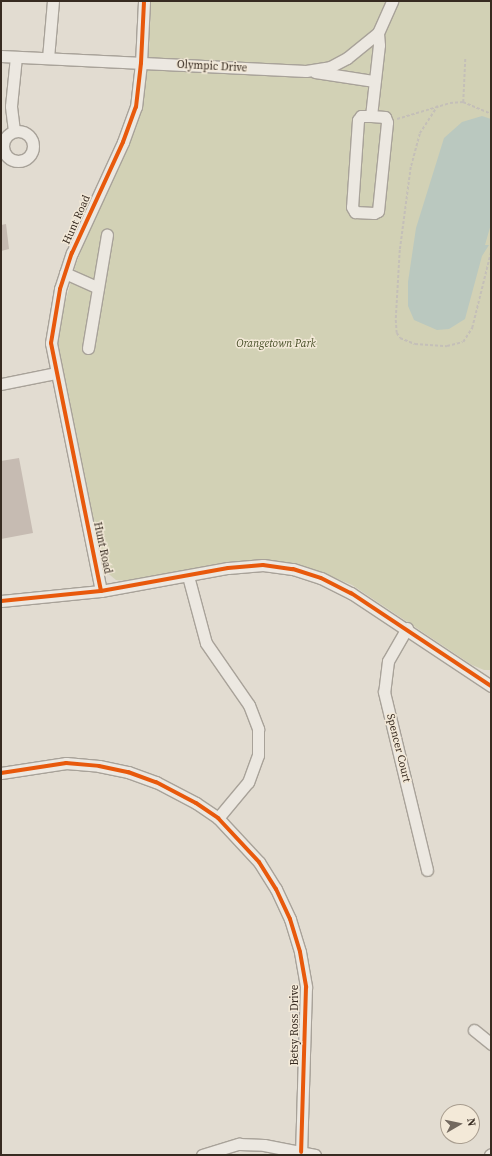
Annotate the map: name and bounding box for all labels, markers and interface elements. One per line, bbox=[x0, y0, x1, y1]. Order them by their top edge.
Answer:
street label: Olympic Drive bbox=[176, 59, 248, 75]
street label: Hunt Road bbox=[60, 193, 94, 247]
park label: Orangetown Park bbox=[236, 337, 316, 351]
street label: Hunt Road bbox=[90, 521, 114, 575]
street label: Spencer Court bbox=[383, 712, 413, 784]
street label: Betsy Ross Drive bbox=[288, 985, 302, 1065]
north arrow bbox=[440, 1104, 480, 1144]
text: N bbox=[463, 1117, 479, 1127]

